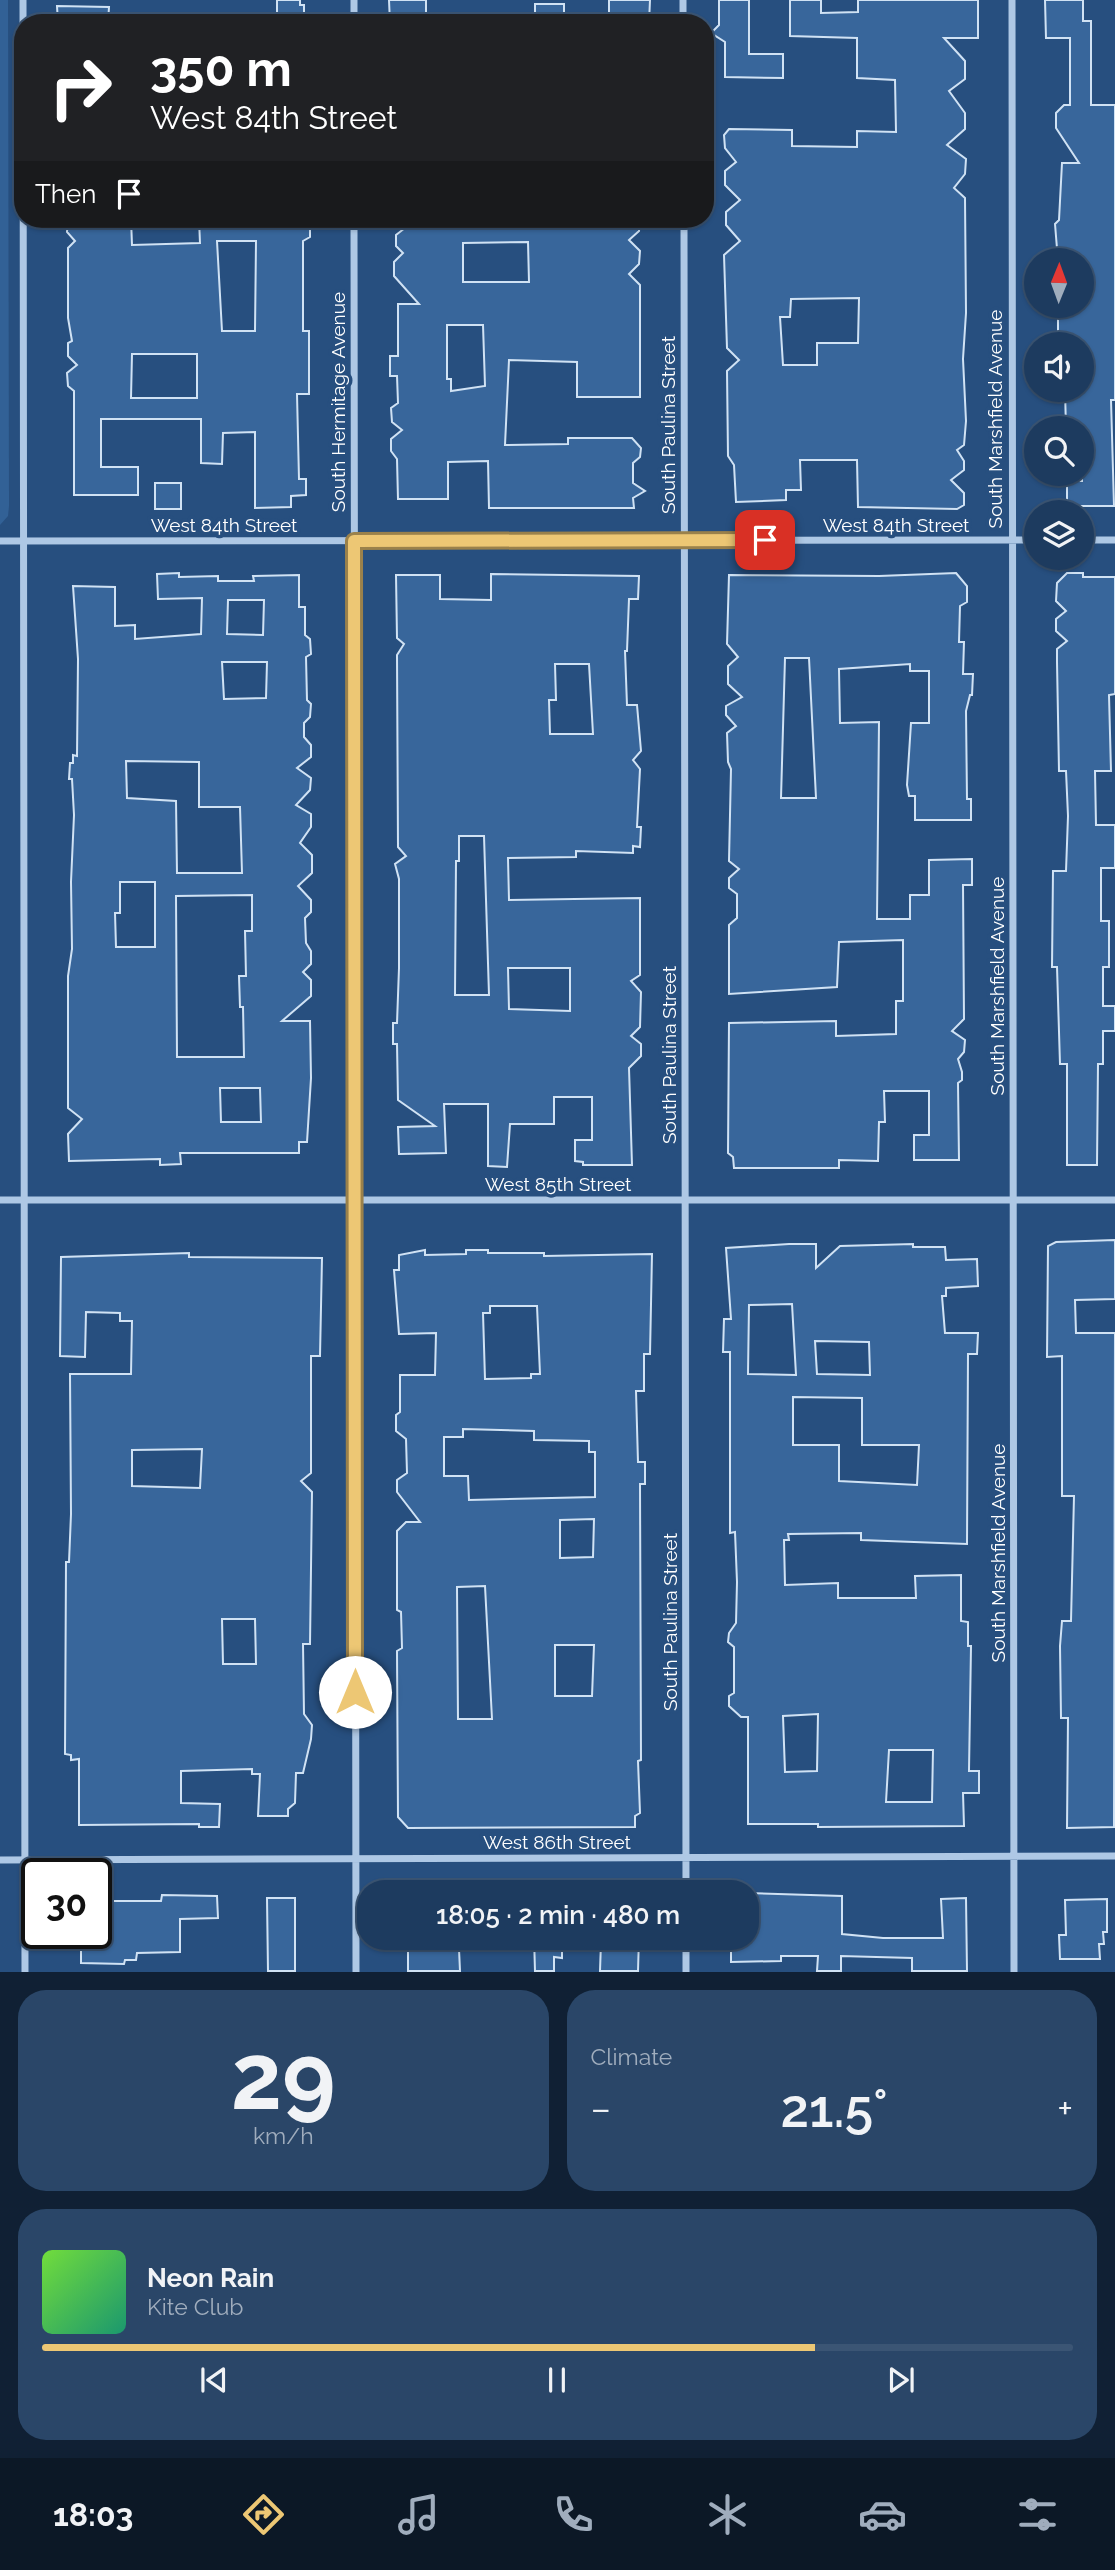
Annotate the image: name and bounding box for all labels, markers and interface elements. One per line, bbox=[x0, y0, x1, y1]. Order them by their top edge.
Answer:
text: 350 m bbox=[150, 40, 292, 97]
icon: right bbox=[35, 42, 126, 133]
text: West 84th Street bbox=[150, 99, 397, 136]
icon: arrive bbox=[110, 175, 148, 213]
text: Then bbox=[35, 179, 96, 209]
north arrow bbox=[1024, 248, 1094, 318]
map controls bbox=[1024, 248, 1094, 570]
street label: South Hermitage Avenue bbox=[327, 292, 349, 512]
street label: South Marshfield Avenue bbox=[984, 310, 1006, 528]
button: sound bbox=[1024, 332, 1094, 402]
street label: South Paulina Street bbox=[657, 335, 679, 514]
button: search bbox=[1024, 416, 1094, 486]
button: layers bbox=[1024, 500, 1094, 570]
pin bbox=[735, 510, 795, 570]
street label: West 84th Street bbox=[151, 514, 298, 536]
street label: West 84th Street bbox=[823, 514, 970, 536]
icon: arrive bbox=[746, 521, 784, 559]
street label: South Marshfield Avenue bbox=[986, 877, 1008, 1095]
street label: South Paulina Street bbox=[658, 965, 680, 1144]
street label: West 85th Street bbox=[485, 1173, 632, 1195]
street label: South Marshfield Avenue bbox=[987, 1444, 1009, 1662]
street label: South Paulina Street bbox=[659, 1532, 681, 1711]
position arrow bbox=[318, 1655, 392, 1729]
street label: West 86th Street bbox=[483, 1831, 632, 1853]
speed limit sign: 30 bbox=[21, 1858, 112, 1949]
text: 18:05 · 2 min · 480 m bbox=[436, 1900, 680, 1930]
text: 29 bbox=[231, 2023, 336, 2130]
text: Climate bbox=[591, 2043, 672, 2070]
text: 21.5° bbox=[780, 2078, 888, 2139]
text: − bbox=[591, 2086, 611, 2131]
text: + bbox=[1057, 2086, 1073, 2131]
text: km/h bbox=[253, 2122, 314, 2149]
text: Neon Rain bbox=[147, 2263, 274, 2293]
text: Kite Club bbox=[147, 2293, 244, 2320]
icon: previous bbox=[195, 2361, 233, 2399]
icon: pause bbox=[538, 2361, 576, 2399]
icon: next bbox=[882, 2361, 920, 2399]
icon: directions bbox=[239, 2490, 288, 2539]
icon: music bbox=[394, 2490, 443, 2539]
icon: phone bbox=[549, 2490, 598, 2539]
icon: climate bbox=[703, 2490, 752, 2539]
icon: car bbox=[858, 2490, 907, 2539]
icon: filters bbox=[1013, 2490, 1062, 2539]
text: 18:03 bbox=[53, 2496, 133, 2533]

